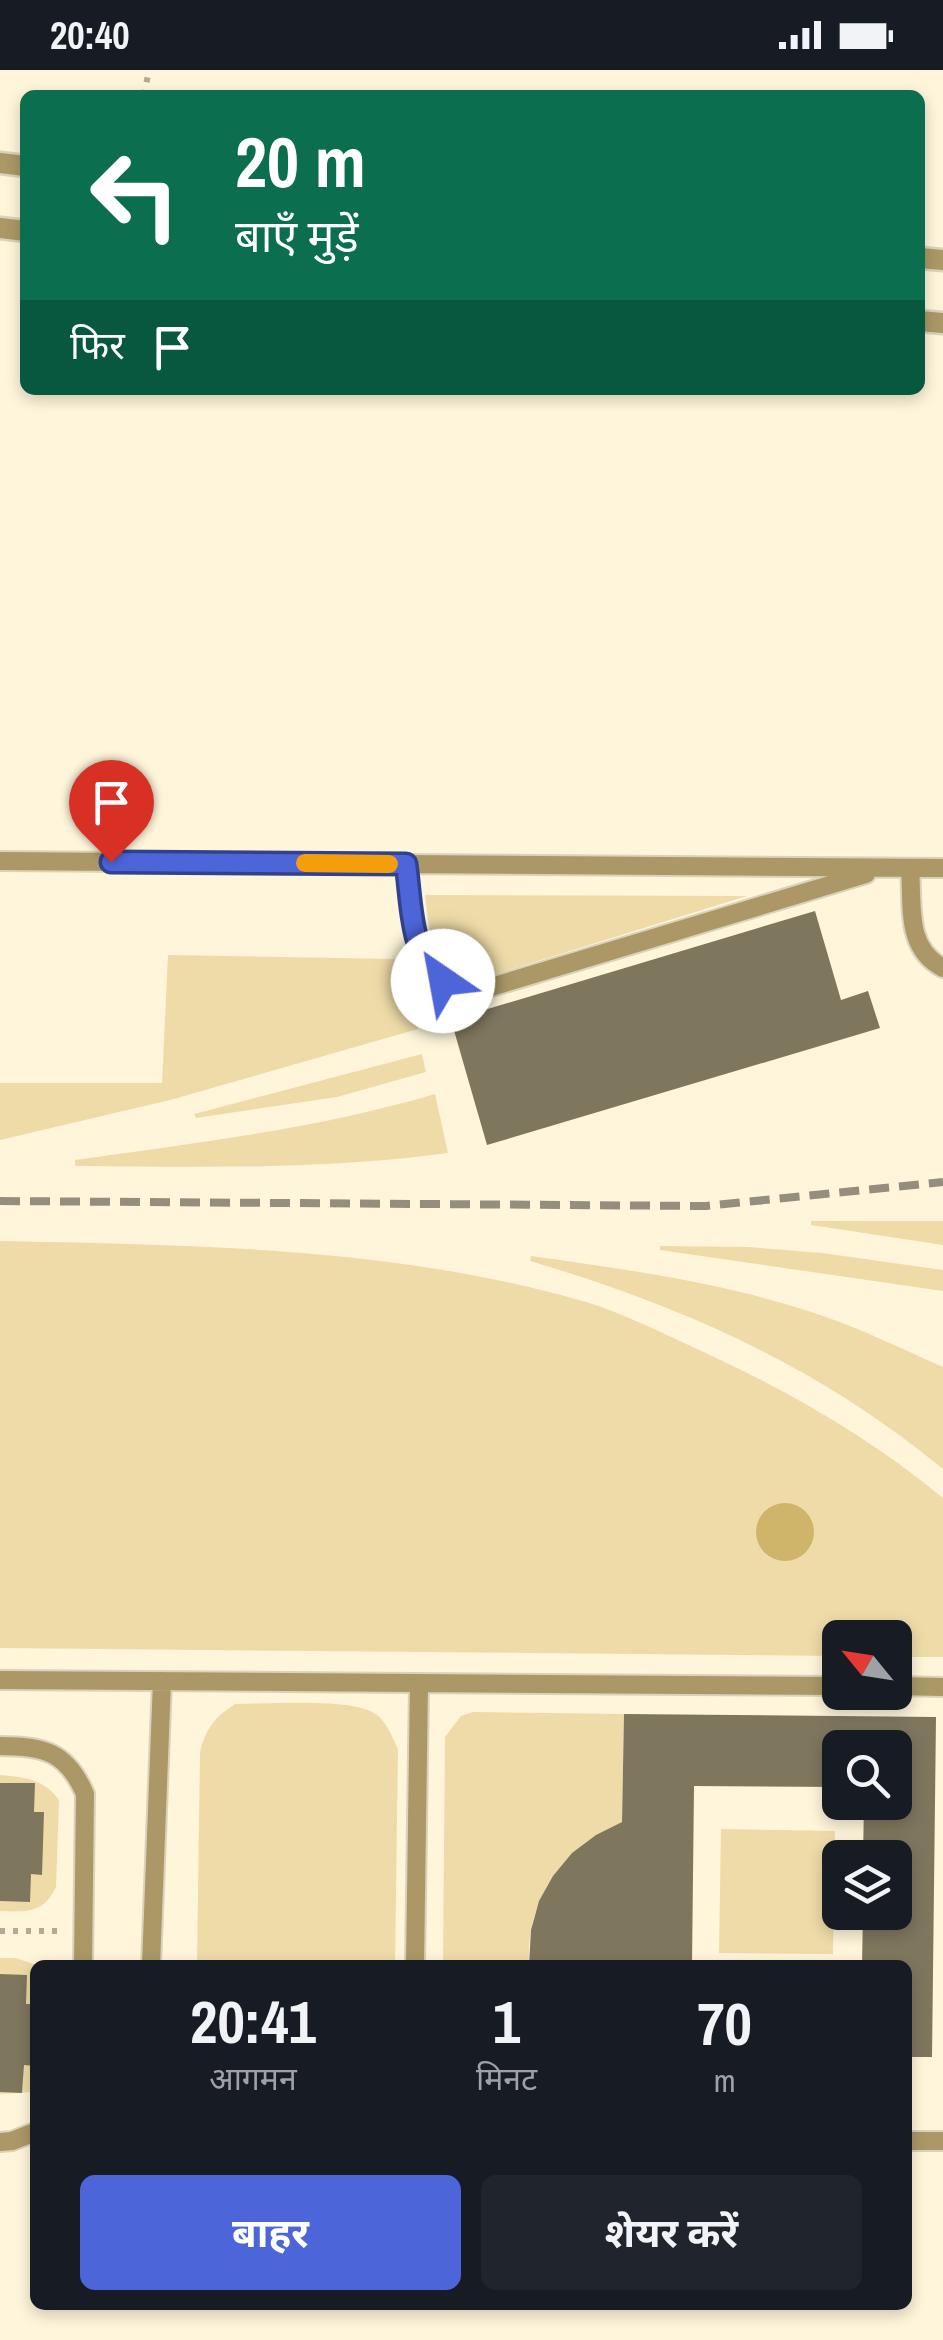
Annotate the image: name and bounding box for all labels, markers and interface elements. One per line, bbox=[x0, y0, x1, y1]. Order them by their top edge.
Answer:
text: 20:40 bbox=[50, 10, 130, 61]
text: 20 m bbox=[235, 115, 366, 209]
icon: left bbox=[70, 130, 200, 260]
text: बाएँ मुड़ें bbox=[235, 205, 358, 266]
text: फिर bbox=[70, 320, 125, 371]
icon: arrive bbox=[145, 320, 200, 375]
pin bbox=[69, 760, 154, 863]
icon: arrive bbox=[84, 775, 139, 830]
position arrow bbox=[391, 929, 495, 1033]
north arrow bbox=[822, 1620, 912, 1710]
map controls bbox=[822, 1620, 912, 1930]
button: search bbox=[822, 1730, 912, 1820]
button: layers bbox=[822, 1840, 912, 1930]
text: 20:41 bbox=[190, 1981, 316, 2062]
text: 1 bbox=[493, 1981, 520, 2062]
text: 70 bbox=[697, 1983, 752, 2064]
text: आगमन bbox=[209, 2057, 297, 2100]
text: मिनट bbox=[476, 2057, 537, 2100]
text: m bbox=[714, 2059, 736, 2102]
button: बाहर bbox=[80, 2175, 461, 2290]
button: शेयर करें bbox=[481, 2175, 862, 2290]

